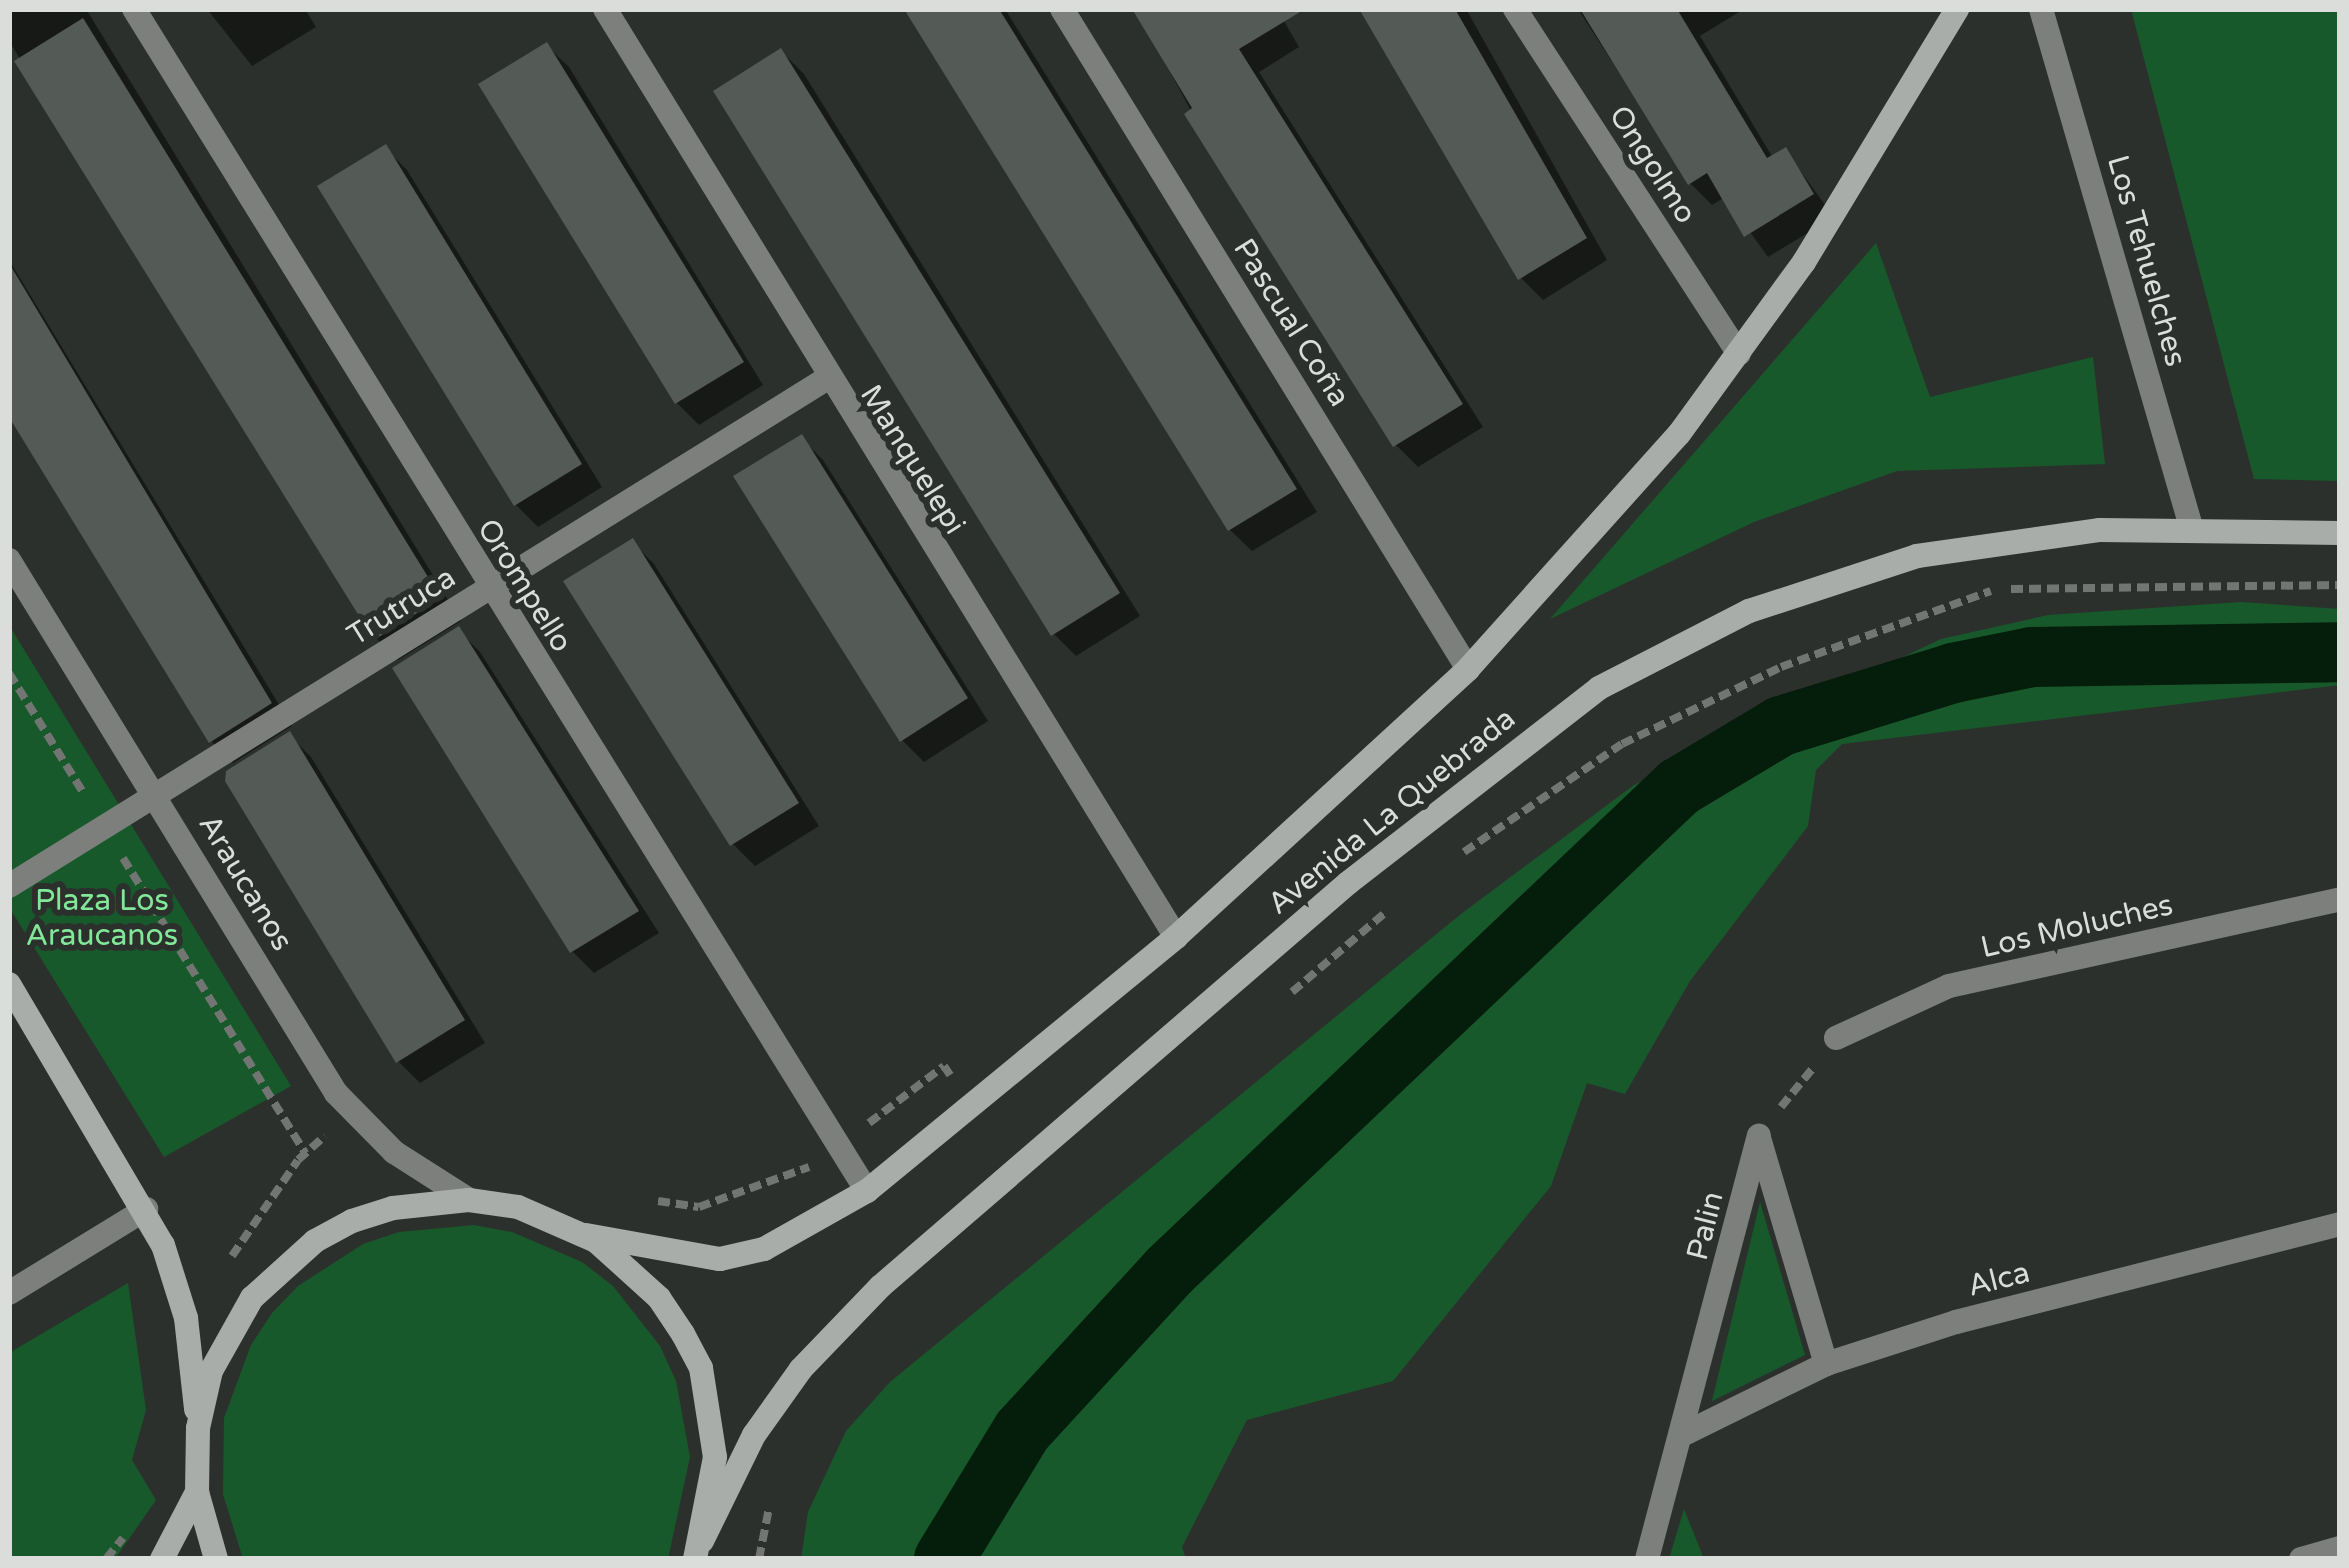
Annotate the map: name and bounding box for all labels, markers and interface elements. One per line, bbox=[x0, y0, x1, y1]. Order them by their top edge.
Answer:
street label: Ongolmo bbox=[1601, 100, 1703, 230]
street label: Los Tehuelches bbox=[2099, 151, 2193, 371]
street label: Pascual Coña bbox=[1225, 233, 1357, 413]
street label: Manquelepi bbox=[852, 379, 972, 541]
street label: Orompello bbox=[469, 513, 579, 659]
street label: Trutruca bbox=[341, 560, 463, 654]
street label: Avenida La Quebrada bbox=[1261, 701, 1523, 923]
street label: Araucanos bbox=[190, 808, 300, 958]
park label: Plaza Los Araucanos bbox=[26, 883, 178, 954]
street label: Los Moluches bbox=[1978, 887, 2176, 967]
street label: Palin bbox=[1680, 1188, 1732, 1264]
street label: Alca bbox=[1964, 1255, 2034, 1305]

